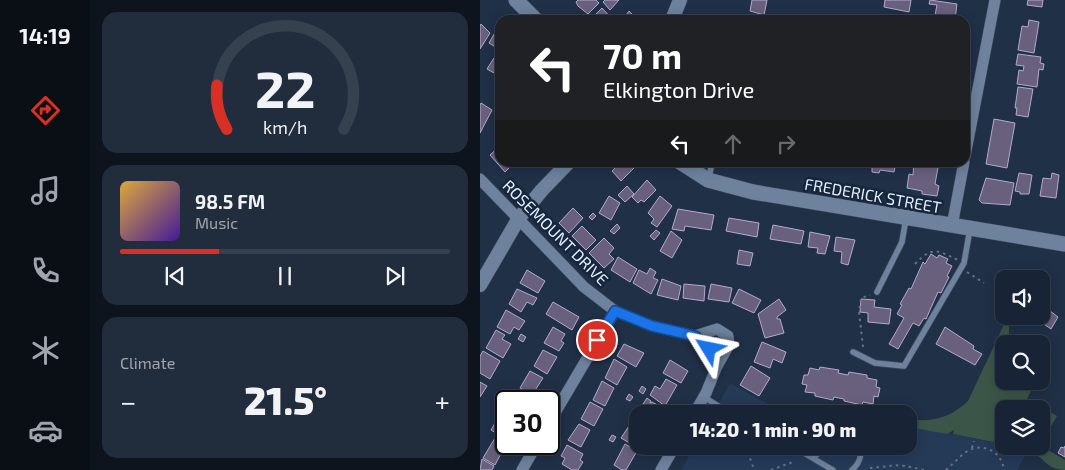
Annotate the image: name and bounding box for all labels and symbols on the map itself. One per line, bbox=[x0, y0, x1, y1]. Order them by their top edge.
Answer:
street label: FREDERICK STREET bbox=[803, 174, 943, 216]
street label: ROSEMOUNT DRIVE bbox=[499, 175, 613, 289]
pin bbox=[576, 319, 618, 361]
position arrow bbox=[682, 322, 734, 374]
speed limit sign: 30 bbox=[495, 390, 560, 455]

